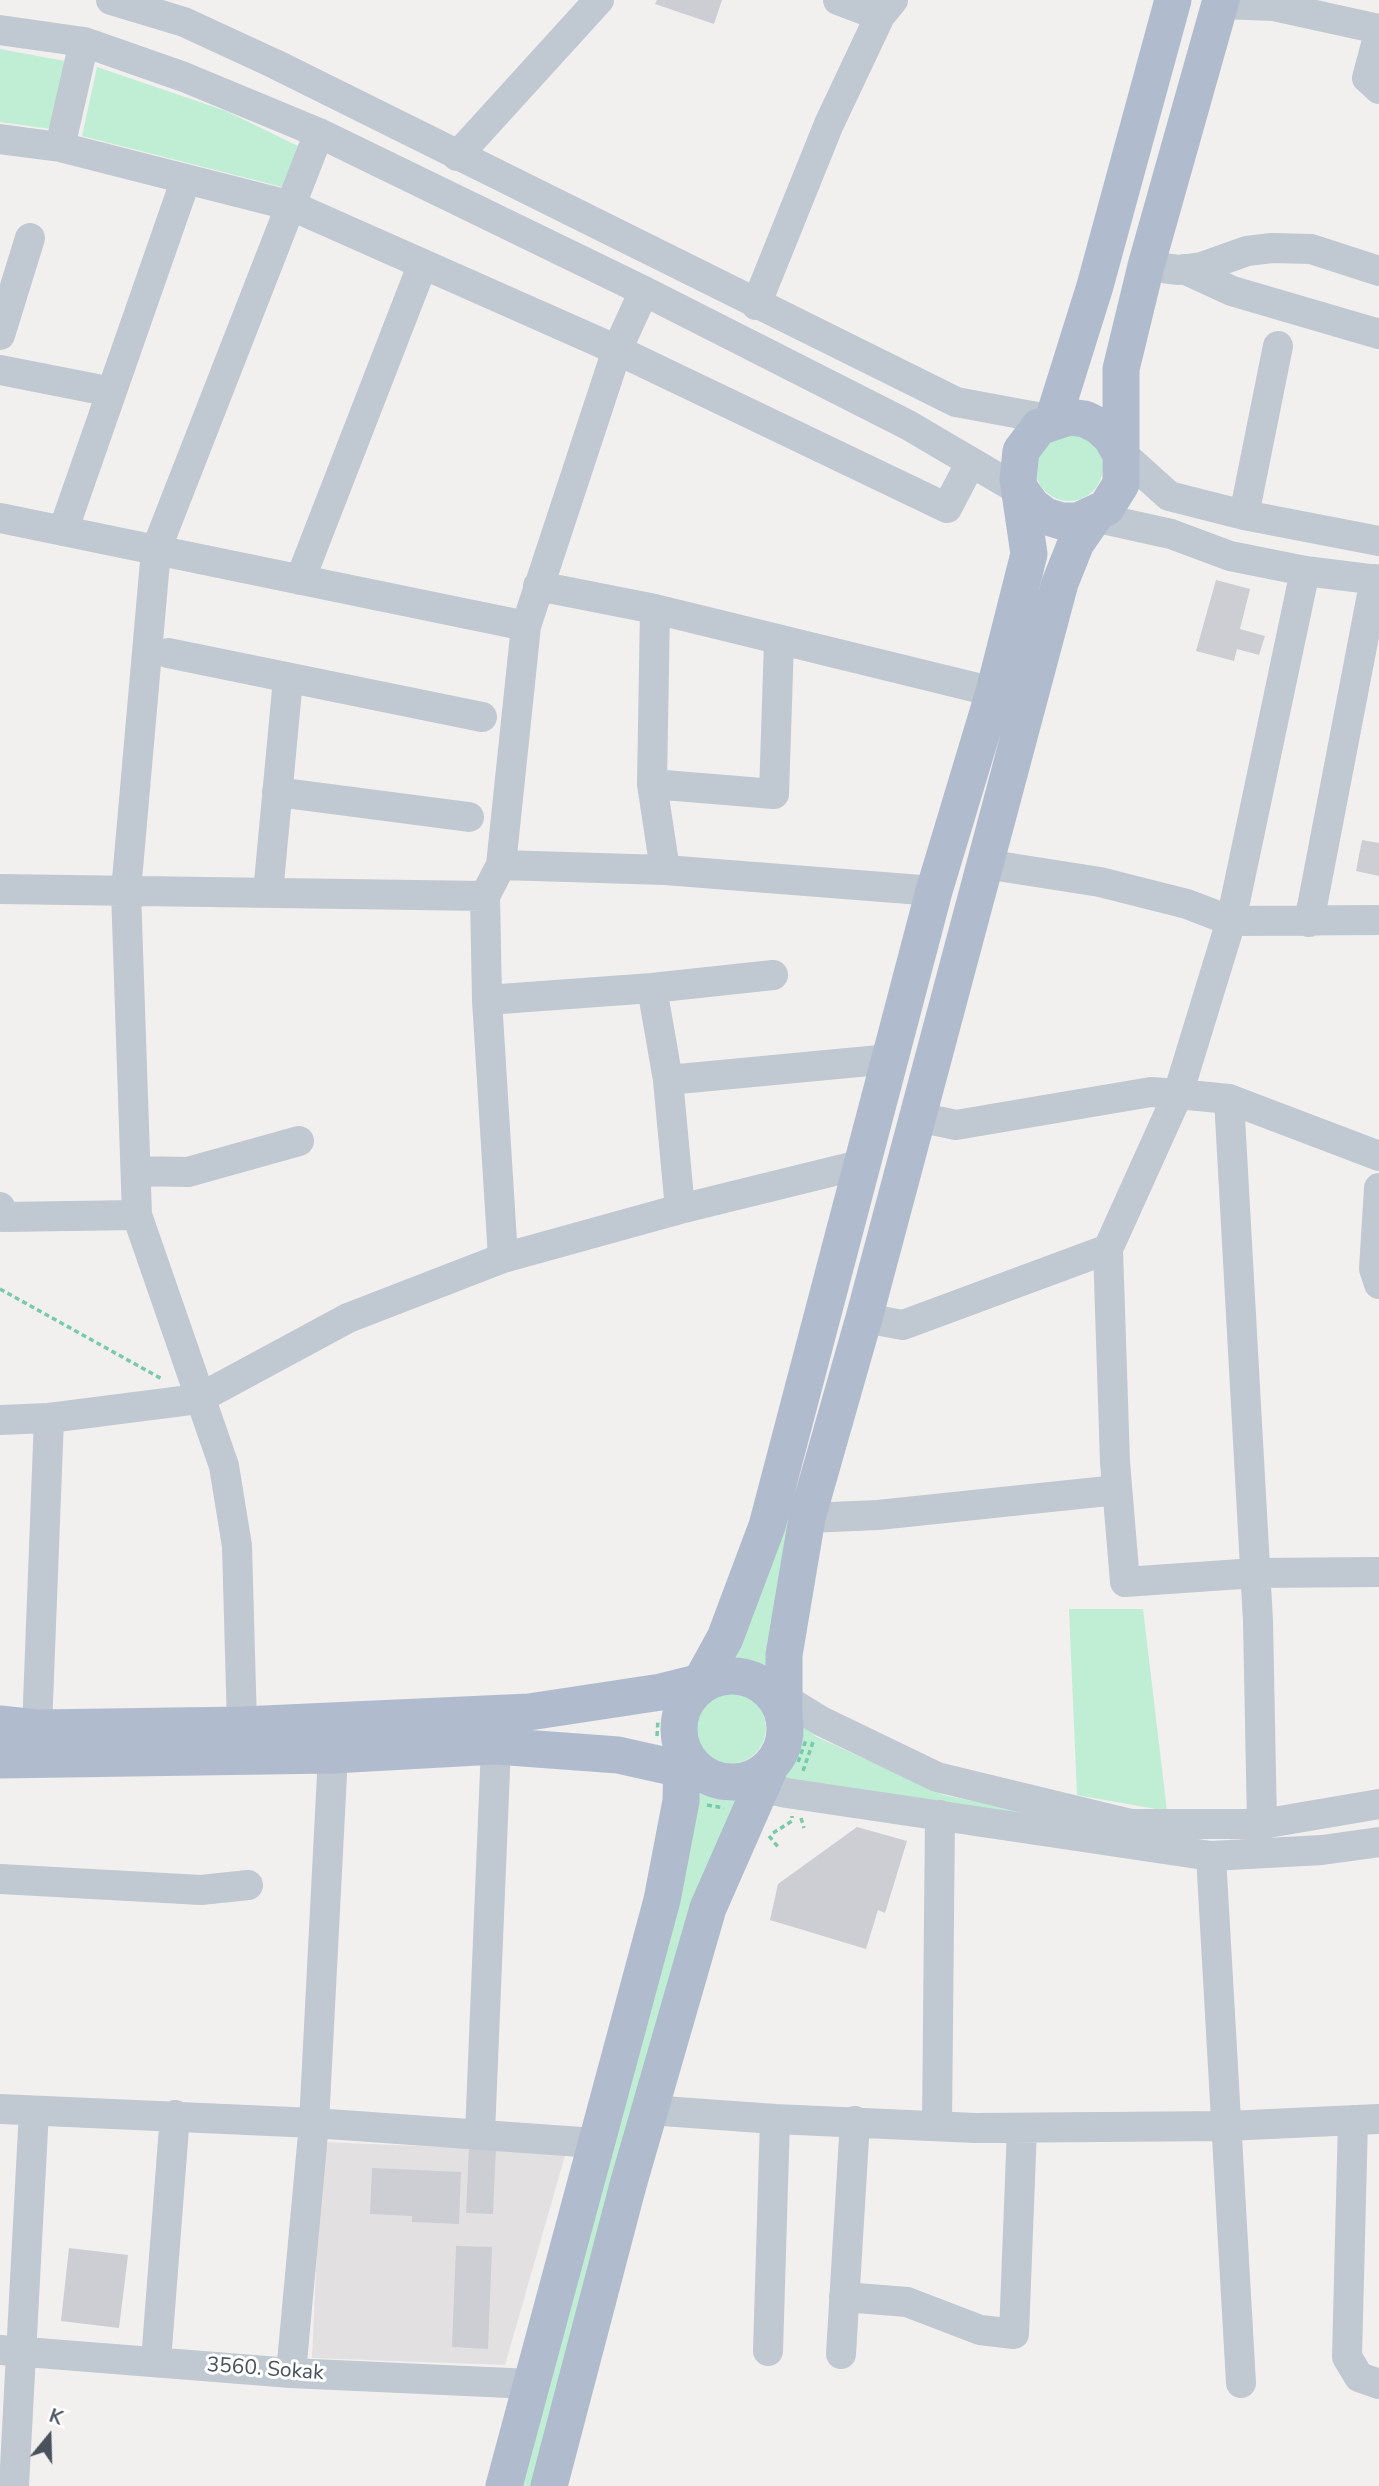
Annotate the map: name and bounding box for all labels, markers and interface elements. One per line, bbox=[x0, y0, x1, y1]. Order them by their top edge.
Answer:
street label: 3560. Sokak bbox=[206, 2353, 324, 2387]
north arrow bbox=[14, 2402, 84, 2472]
text: K bbox=[46, 2403, 66, 2431]

